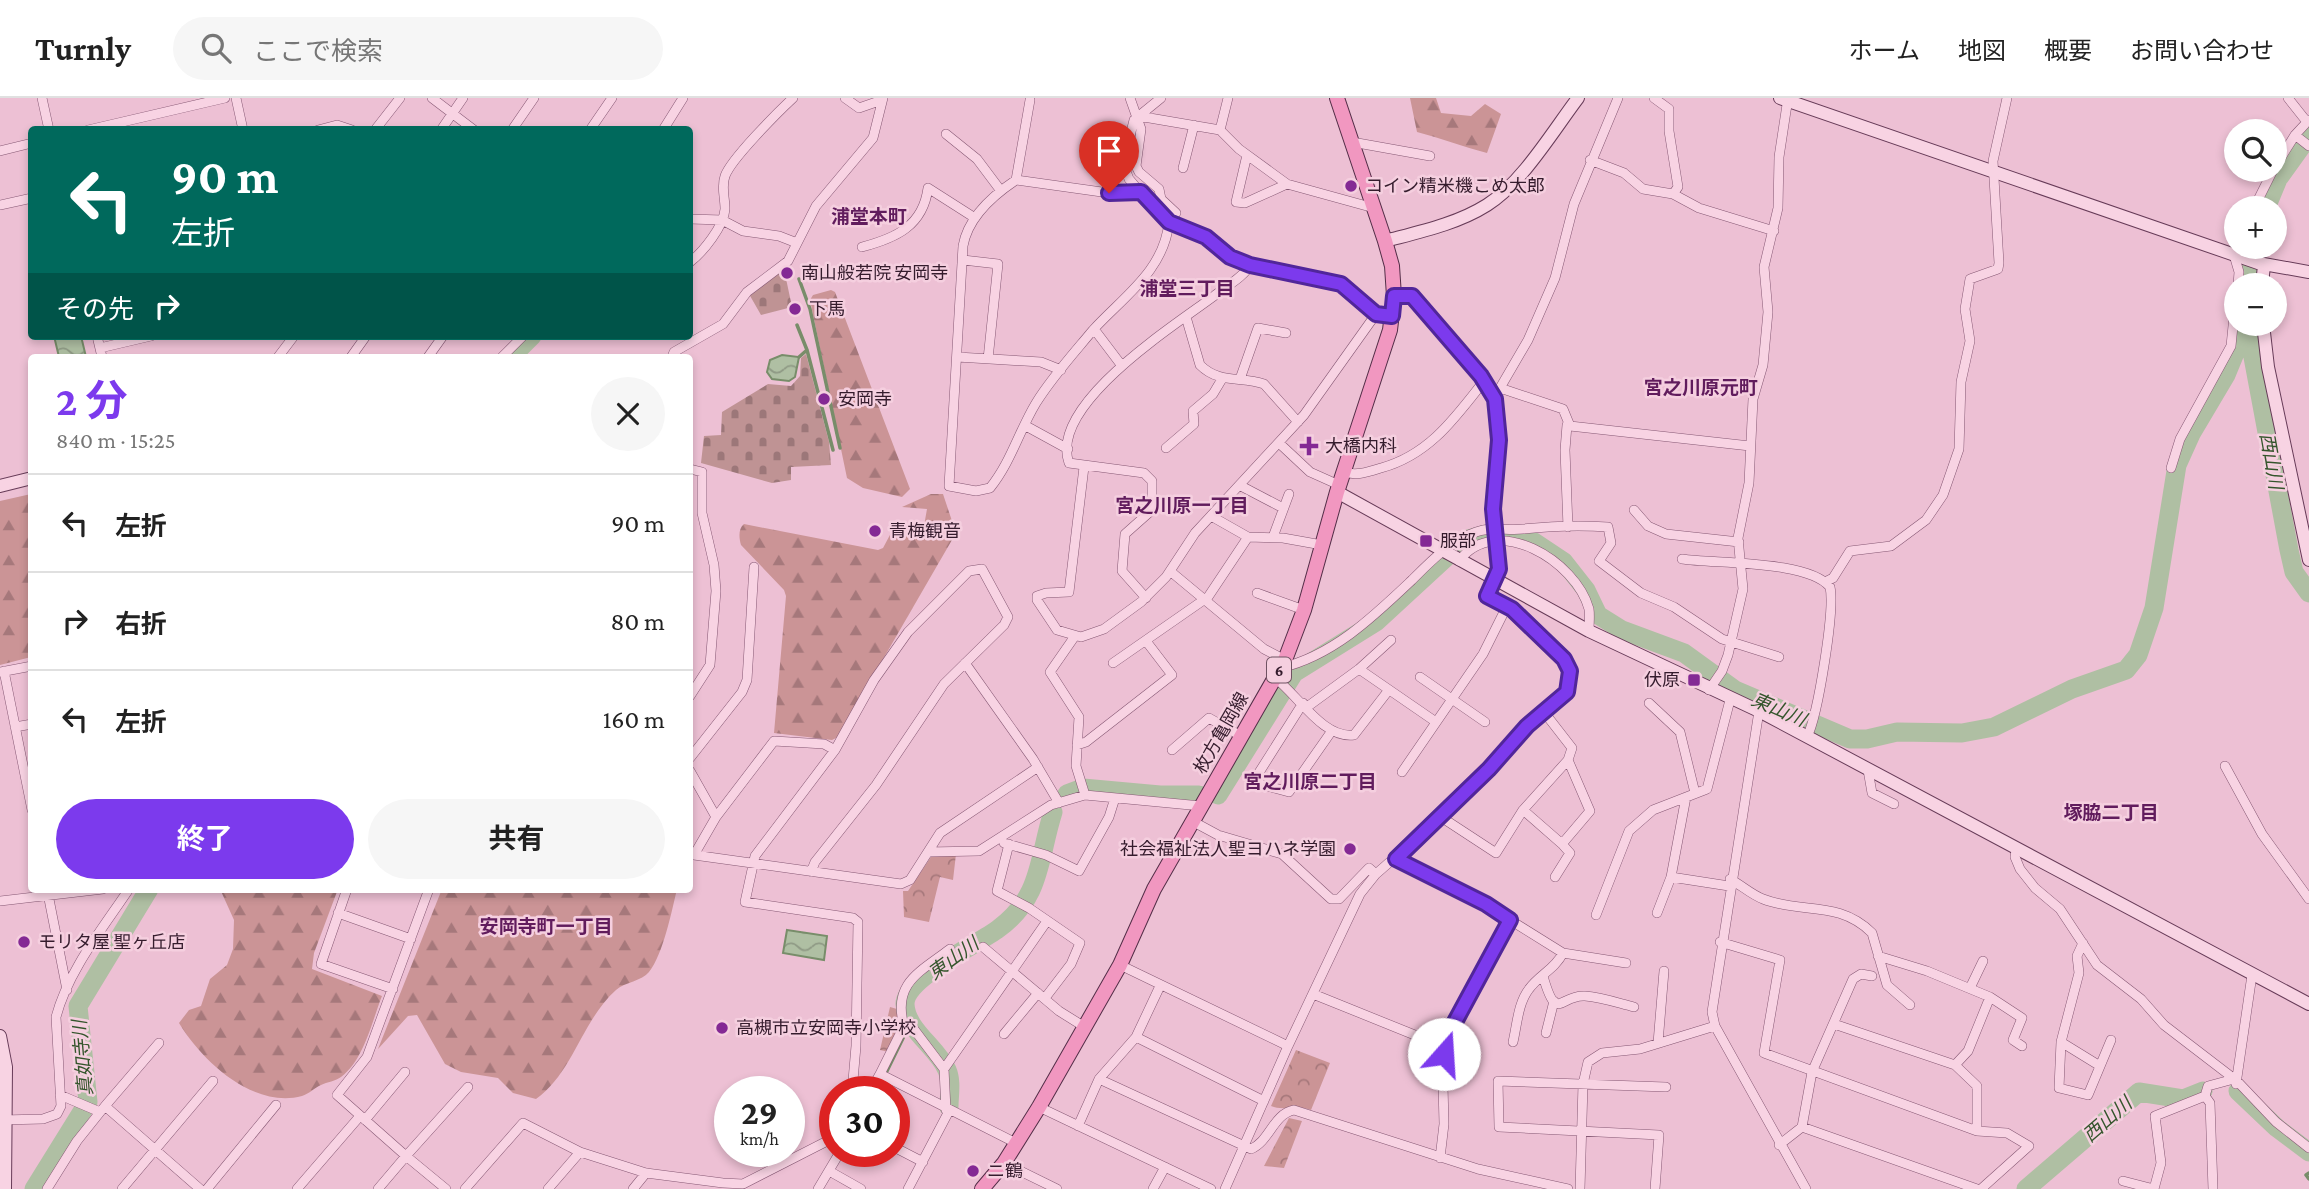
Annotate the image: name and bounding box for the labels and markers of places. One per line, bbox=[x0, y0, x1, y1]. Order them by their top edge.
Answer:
pin bbox=[1079, 121, 1139, 193]
place label: コイン精米機こめ太郎 bbox=[1365, 176, 1545, 196]
marker: コイン精米機こめ太郎 bbox=[1343, 178, 1359, 194]
place label: 南山般若院 安岡寺 bbox=[801, 263, 948, 283]
marker: 南山般若院 安岡寺 bbox=[779, 265, 795, 281]
place label: 下馬 bbox=[809, 299, 845, 319]
marker: 下馬 bbox=[787, 301, 803, 317]
place label: 安岡寺 bbox=[838, 389, 892, 409]
marker: 安岡寺 bbox=[816, 391, 832, 407]
marker: 大橋内科 bbox=[1299, 436, 1319, 456]
place label: 大橋内科 bbox=[1325, 436, 1397, 456]
place label: 青梅観音 bbox=[889, 521, 961, 541]
marker: 青梅観音 bbox=[867, 523, 883, 539]
place label: 服部 bbox=[1440, 531, 1476, 551]
marker: 服部 bbox=[1418, 533, 1434, 549]
place label: 伏原 bbox=[1644, 670, 1680, 690]
marker: 伏原 bbox=[1686, 672, 1702, 688]
place label: 社会福祉法人聖ヨハネ学園 bbox=[1120, 839, 1336, 859]
marker: 社会福祉法人聖ヨハネ学園 bbox=[1342, 841, 1358, 857]
place label: モリタ屋 聖ヶ丘店 bbox=[38, 932, 185, 952]
marker: モリタ屋 聖ヶ丘店 bbox=[16, 934, 32, 950]
place label: 高槻市立安岡寺小学校 bbox=[736, 1018, 916, 1038]
marker: 高槻市立安岡寺小学校 bbox=[714, 1020, 730, 1036]
place label: ニ鶴 bbox=[987, 1161, 1023, 1181]
marker: ニ鶴 bbox=[965, 1163, 981, 1179]

